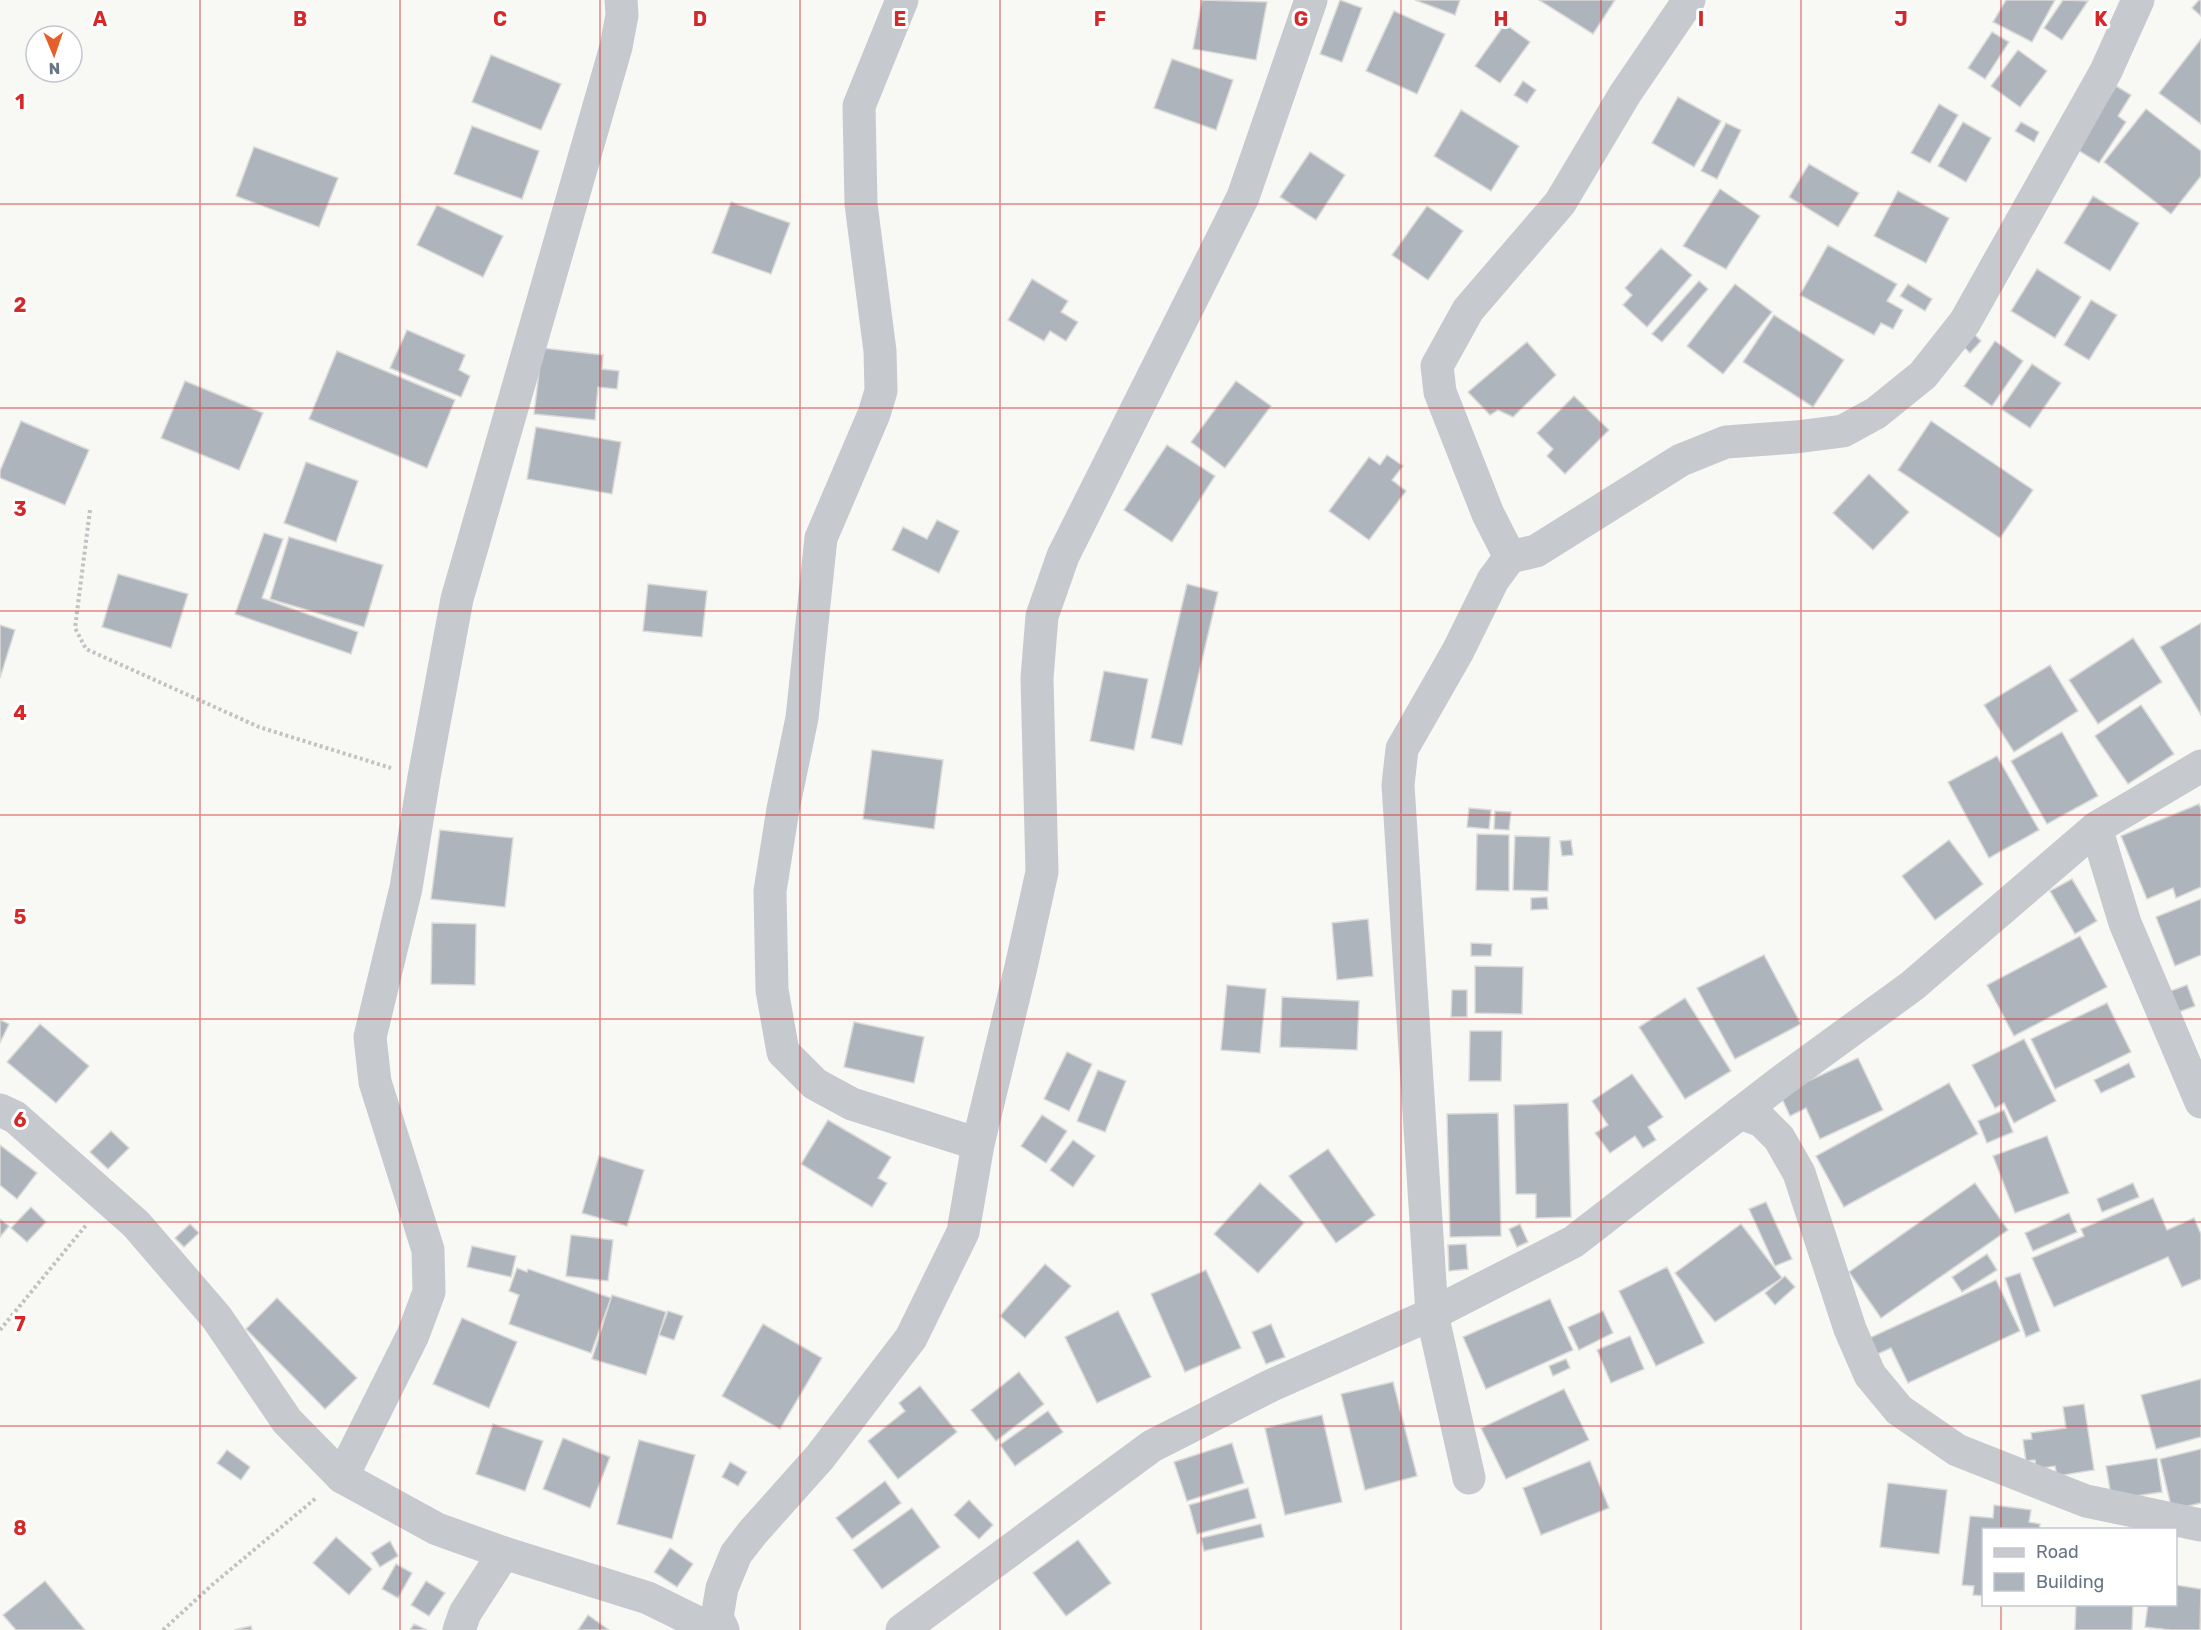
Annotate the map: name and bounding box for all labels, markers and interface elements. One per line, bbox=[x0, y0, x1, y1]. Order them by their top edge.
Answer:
text: A bbox=[93, 7, 108, 31]
text: B bbox=[293, 7, 307, 31]
text: C bbox=[493, 7, 507, 31]
text: D bbox=[693, 7, 707, 31]
text: E bbox=[894, 7, 906, 31]
text: F bbox=[1094, 7, 1106, 31]
text: G bbox=[1294, 7, 1308, 31]
text: H bbox=[1494, 7, 1508, 31]
text: I bbox=[1698, 7, 1704, 31]
text: J bbox=[1894, 7, 1908, 31]
text: K bbox=[2094, 7, 2108, 31]
north arrow bbox=[24, 24, 84, 84]
text: N bbox=[48, 59, 61, 78]
text: 1 bbox=[15, 90, 25, 114]
text: 2 bbox=[14, 293, 27, 317]
text: 3 bbox=[13, 497, 27, 521]
text: 4 bbox=[13, 701, 27, 725]
text: 5 bbox=[14, 905, 27, 929]
text: 6 bbox=[13, 1108, 27, 1132]
text: 7 bbox=[14, 1312, 26, 1336]
text: 8 bbox=[13, 1516, 27, 1540]
legend bbox=[1982, 1528, 2177, 1606]
text: Road bbox=[2036, 1541, 2079, 1563]
text: Building bbox=[2036, 1571, 2104, 1593]

